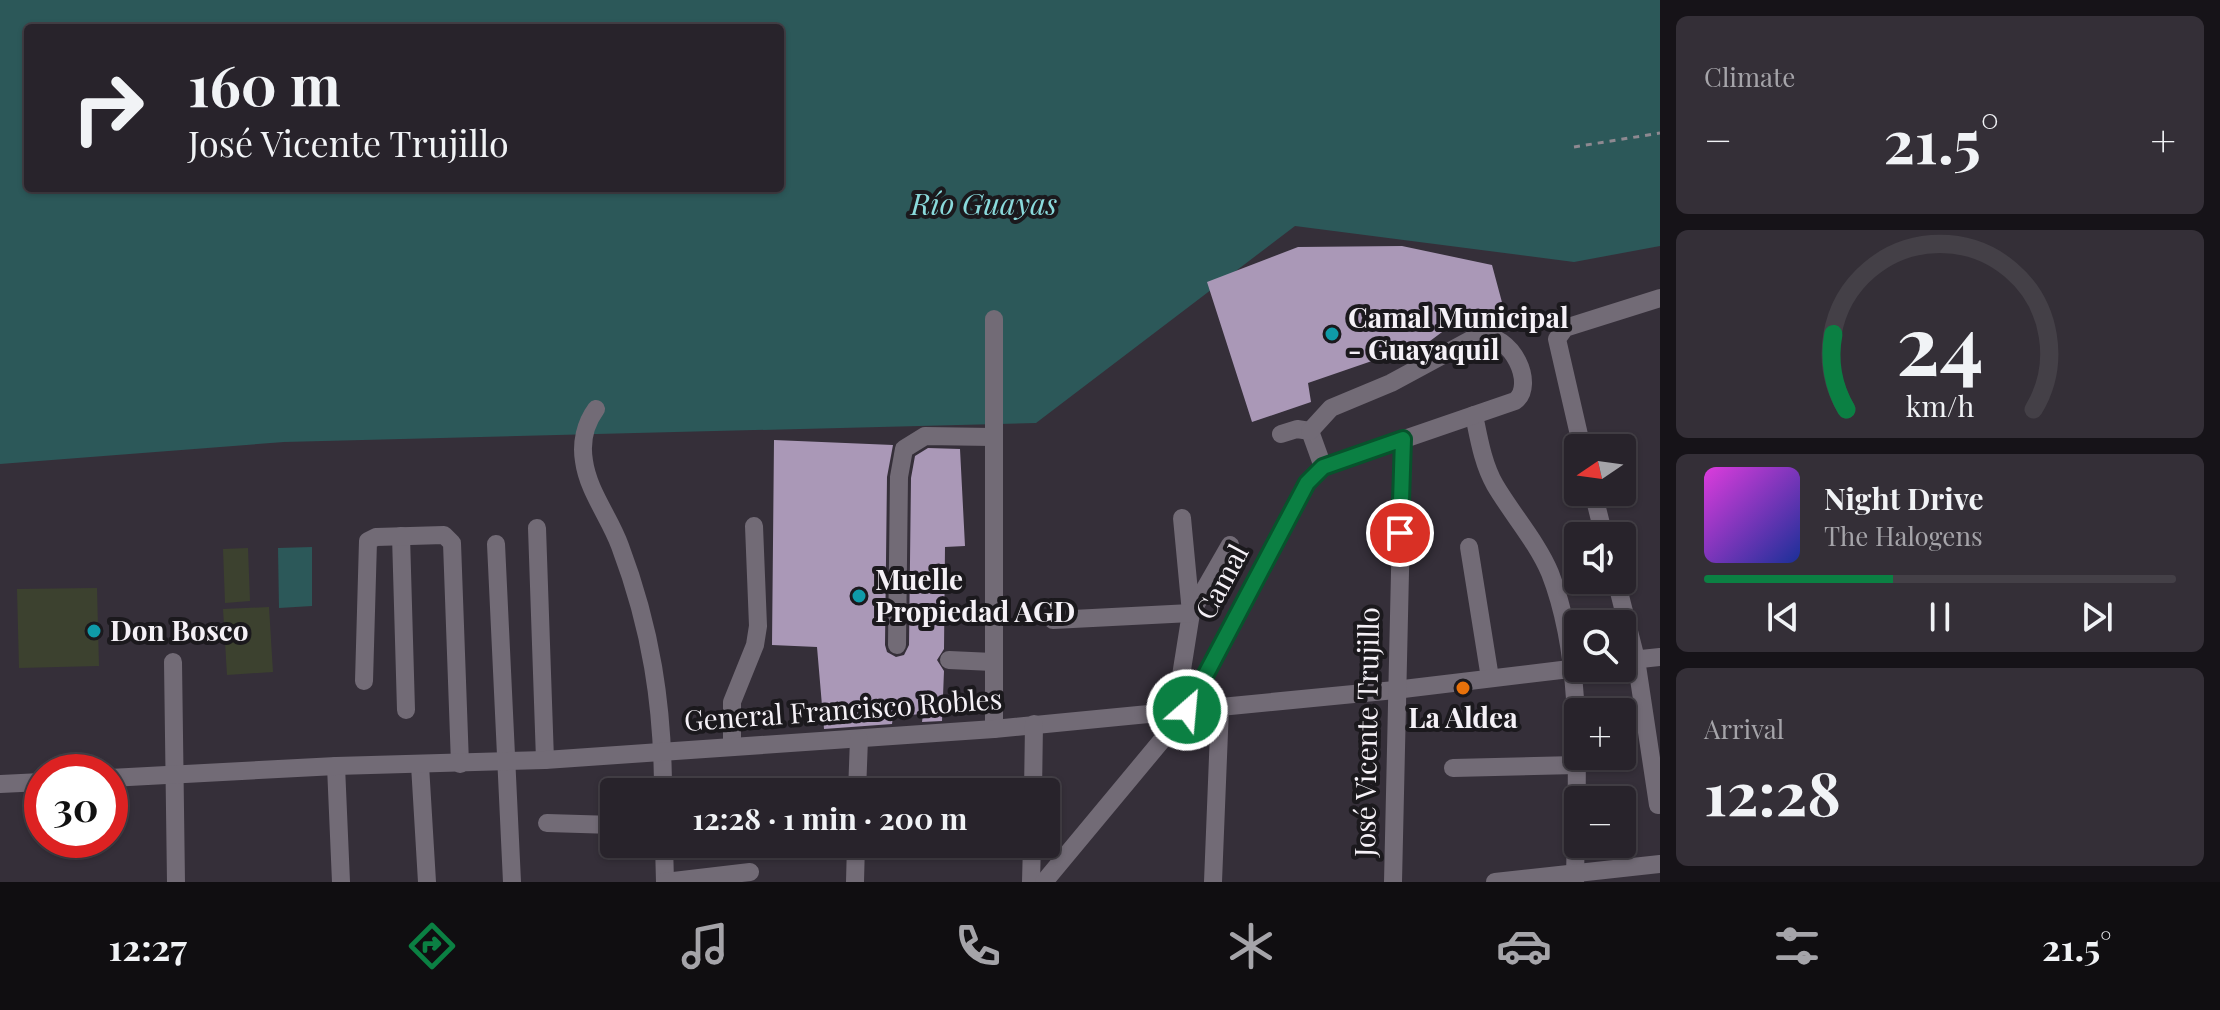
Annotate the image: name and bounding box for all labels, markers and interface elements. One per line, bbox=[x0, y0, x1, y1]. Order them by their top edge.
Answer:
text: 160 m bbox=[188, 46, 341, 121]
icon: right bbox=[56, 56, 160, 160]
text: Climate bbox=[1704, 59, 1795, 94]
text: 21.5° bbox=[1883, 99, 1999, 179]
text: − bbox=[1704, 109, 1732, 168]
text: + bbox=[2150, 109, 2176, 168]
text: José Vicente Trujillo bbox=[188, 118, 509, 166]
water label: Río Guayas bbox=[910, 183, 1057, 223]
text: 24 bbox=[1896, 286, 1984, 397]
place label: Camal Municipal - Guayaquil bbox=[1348, 298, 1569, 367]
marker: Camal Municipal - Guayaquil bbox=[1323, 325, 1341, 343]
text: km/h bbox=[1906, 386, 1974, 424]
north arrow bbox=[1564, 434, 1636, 506]
map controls bbox=[1564, 434, 1636, 858]
text: Night Drive bbox=[1824, 478, 1984, 518]
pin bbox=[1366, 499, 1434, 567]
icon: arrive bbox=[1378, 511, 1422, 555]
text: The Halogens bbox=[1824, 518, 1983, 553]
button: sound bbox=[1564, 522, 1636, 594]
street label: Camal bbox=[1186, 537, 1256, 625]
place label: Muelle Propiedad AGD bbox=[875, 560, 1075, 629]
marker: Muelle Propiedad AGD bbox=[850, 587, 868, 605]
icon: previous bbox=[1761, 595, 1805, 639]
icon: pause bbox=[1918, 595, 1962, 639]
icon: next bbox=[2075, 595, 2119, 639]
street label: José Vicente Trujillo bbox=[1345, 607, 1386, 858]
button: search bbox=[1564, 610, 1636, 682]
place label: Don Bosco bbox=[110, 611, 249, 648]
marker: Don Bosco bbox=[85, 622, 103, 640]
position arrow bbox=[1145, 668, 1229, 752]
street label: General Francisco Robles bbox=[683, 679, 1003, 738]
marker: La Aldea bbox=[1454, 679, 1472, 697]
place label: La Aldea bbox=[1408, 698, 1518, 735]
button: + bbox=[1564, 698, 1636, 770]
text: Arrival bbox=[1704, 711, 1784, 746]
text: 12:28 bbox=[1704, 751, 1841, 831]
speed limit sign: 30 bbox=[24, 754, 128, 858]
button: − bbox=[1564, 786, 1636, 858]
text: 12:28 · 1 min · 200 m bbox=[693, 798, 967, 838]
icon: directions bbox=[404, 918, 460, 974]
icon: music bbox=[677, 918, 733, 974]
icon: phone bbox=[950, 918, 1006, 974]
icon: climate bbox=[1223, 918, 1279, 974]
icon: car bbox=[1496, 918, 1552, 974]
icon: filters bbox=[1769, 918, 1825, 974]
text: 12:27 bbox=[109, 922, 187, 970]
text: 21.5° bbox=[2042, 922, 2111, 970]

